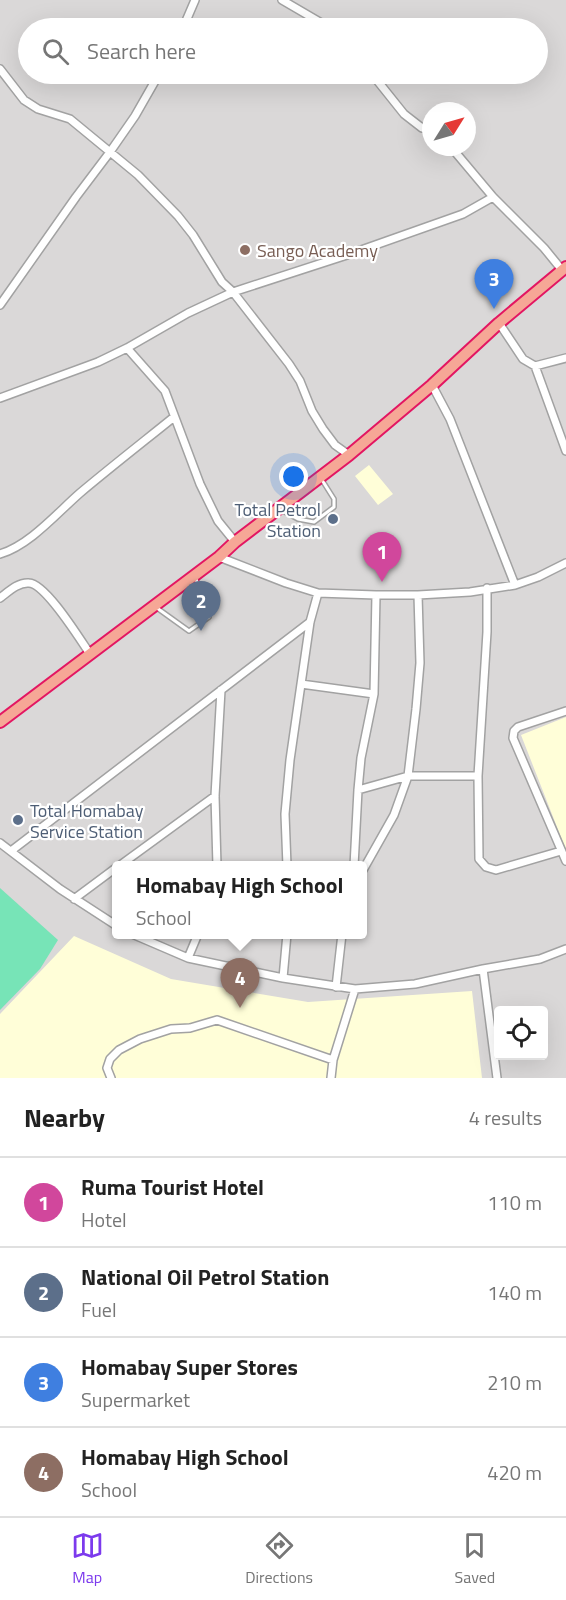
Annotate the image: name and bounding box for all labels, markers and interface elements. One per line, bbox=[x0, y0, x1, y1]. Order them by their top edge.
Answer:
search box bbox=[18, 18, 548, 84]
text: Search here bbox=[87, 34, 196, 68]
icon: search bbox=[39, 35, 72, 68]
north arrow bbox=[422, 102, 476, 156]
place label: Sango Academy bbox=[257, 237, 378, 264]
marker: Sango Academy bbox=[238, 243, 252, 257]
pin: 3 bbox=[474, 260, 514, 309]
your location bbox=[279, 462, 308, 491]
place label: Total Petrol Station bbox=[235, 496, 321, 544]
marker: Total Petrol Station bbox=[326, 512, 340, 526]
pin: 1 bbox=[362, 532, 401, 582]
pin: 2 bbox=[182, 582, 220, 631]
place label: Total Homabay Service Station bbox=[30, 797, 144, 845]
marker: Total Homabay Service Station bbox=[11, 813, 25, 827]
popup bbox=[112, 861, 367, 939]
text: Homabay High School bbox=[136, 868, 343, 902]
text: School bbox=[136, 902, 192, 933]
pin: 4 bbox=[220, 958, 260, 1008]
map controls bbox=[494, 1006, 548, 1060]
button: locate bbox=[494, 1006, 548, 1060]
text: Nearby bbox=[24, 1098, 105, 1137]
text: 4 results bbox=[469, 1102, 542, 1133]
text: Ruma Tourist Hotel bbox=[81, 1170, 264, 1204]
text: 1 bbox=[38, 1187, 49, 1218]
text: 110 m bbox=[487, 1187, 542, 1218]
text: Hotel bbox=[81, 1204, 127, 1235]
text: National Oil Petrol Station bbox=[81, 1260, 329, 1294]
text: 2 bbox=[38, 1277, 49, 1308]
text: 140 m bbox=[487, 1277, 542, 1308]
text: Fuel bbox=[81, 1294, 117, 1325]
text: Homabay Super Stores bbox=[81, 1350, 298, 1384]
text: 3 bbox=[38, 1367, 49, 1398]
text: 210 m bbox=[487, 1367, 542, 1398]
text: Supermarket bbox=[81, 1384, 190, 1415]
text: Homabay High School bbox=[81, 1440, 289, 1474]
text: 4 bbox=[38, 1457, 49, 1488]
text: 420 m bbox=[487, 1457, 542, 1488]
text: School bbox=[81, 1474, 137, 1505]
tab: Map bbox=[71, 1529, 104, 1589]
tab: Directions bbox=[245, 1529, 313, 1589]
tab: Saved bbox=[455, 1529, 495, 1589]

